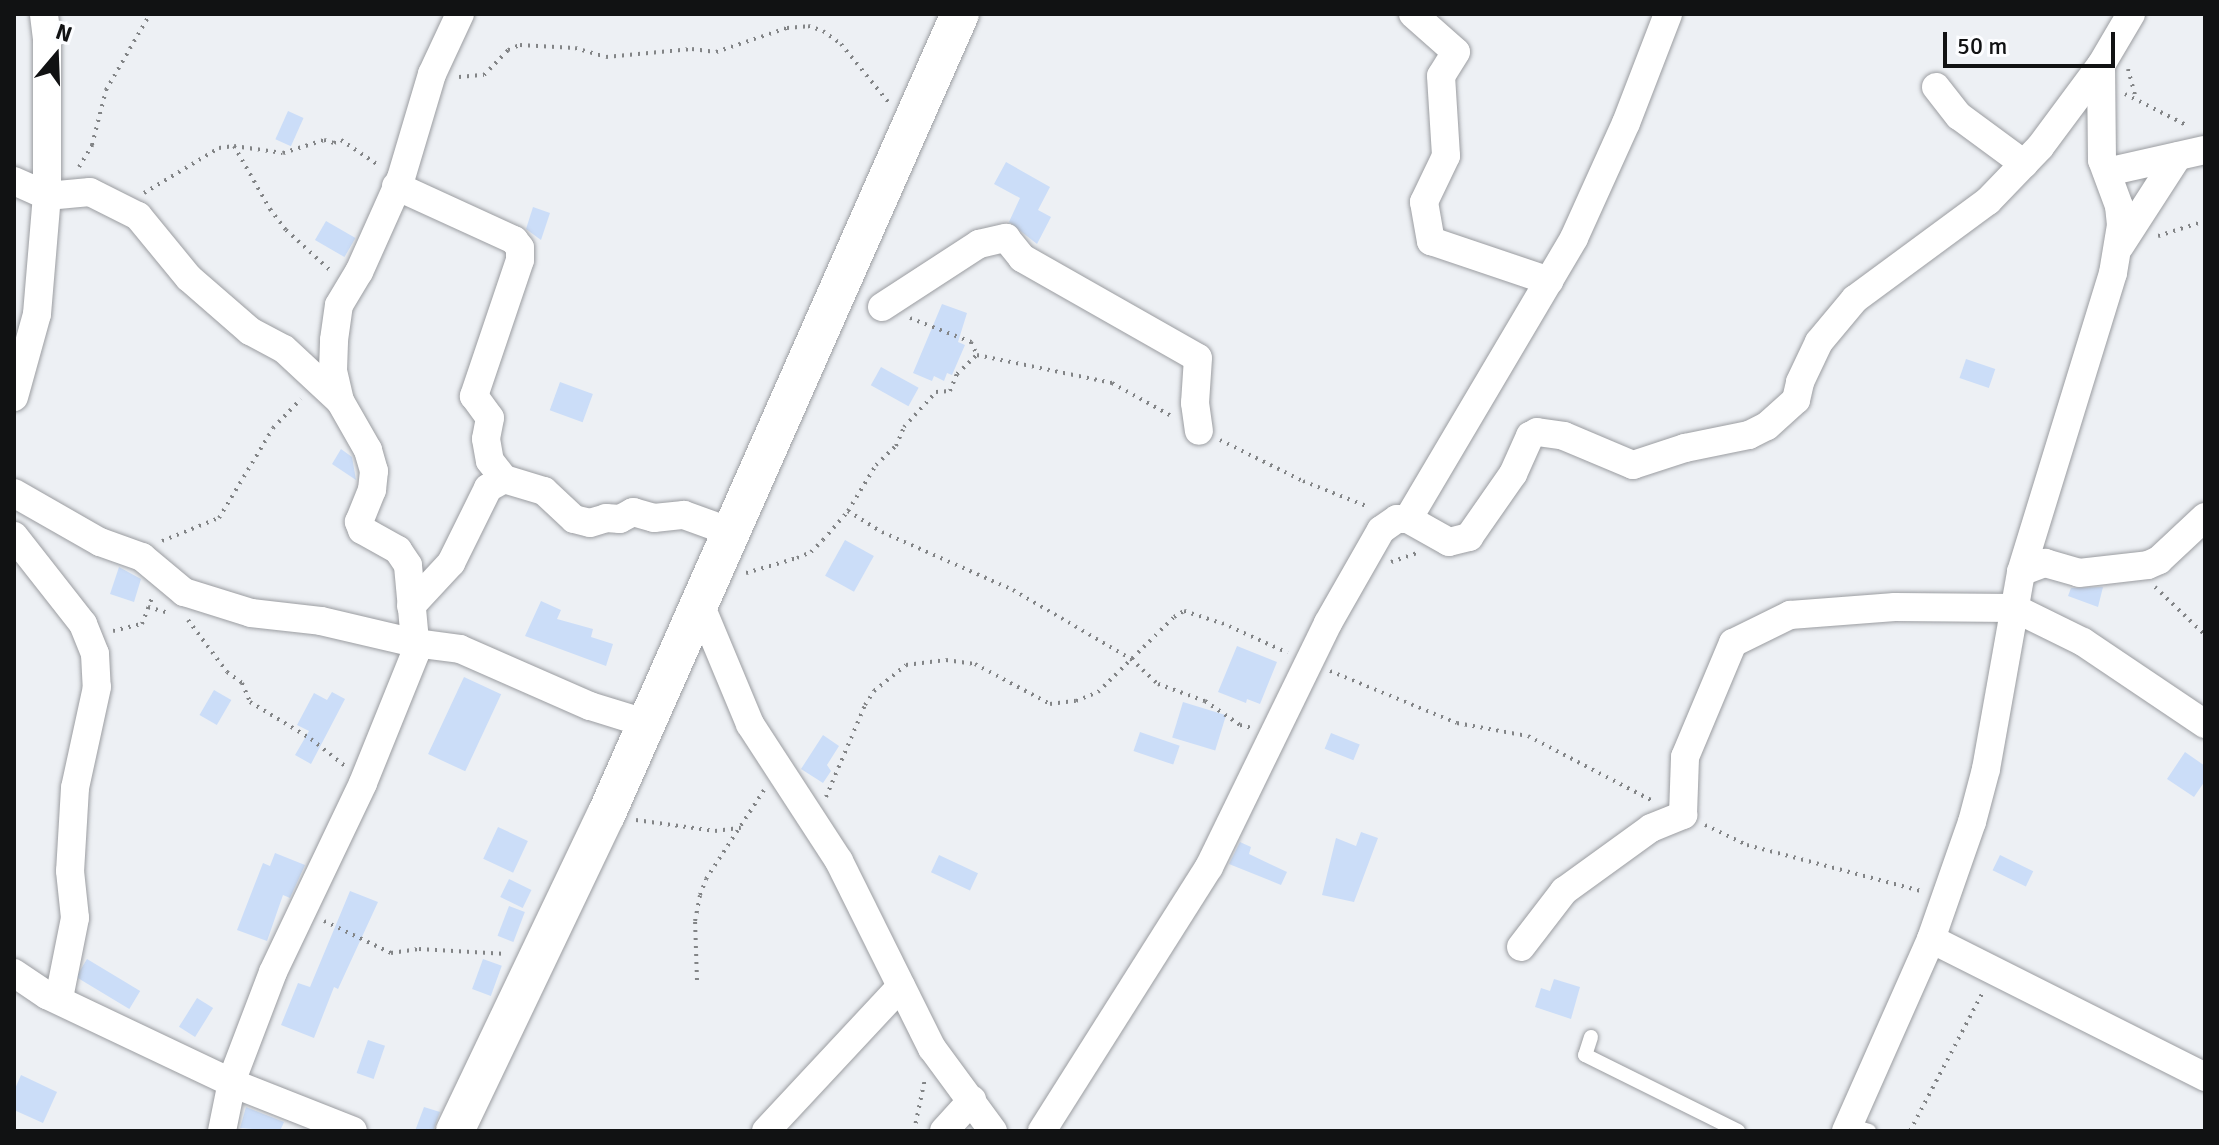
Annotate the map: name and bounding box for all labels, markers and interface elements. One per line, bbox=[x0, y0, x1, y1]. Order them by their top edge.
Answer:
north arrow bbox=[16, 16, 96, 96]
scale bar bbox=[1947, 16, 2119, 66]
text: N bbox=[52, 18, 76, 48]
text: 50 m bbox=[1957, 31, 2007, 61]

